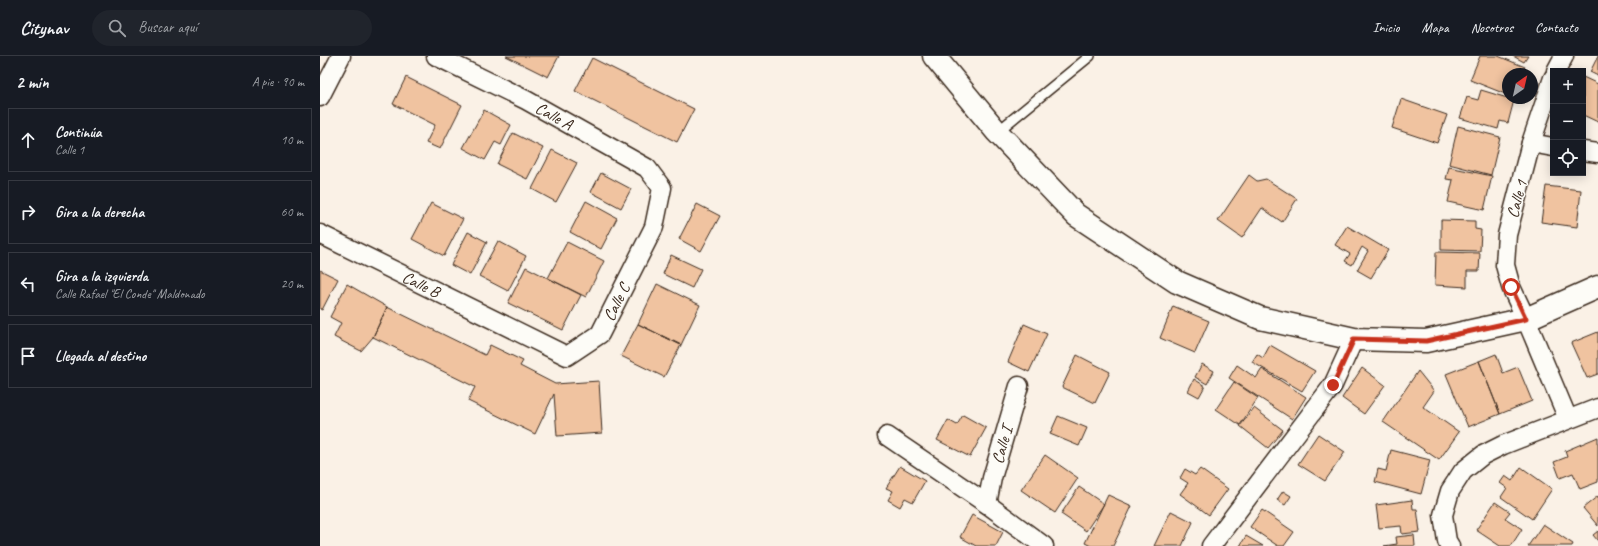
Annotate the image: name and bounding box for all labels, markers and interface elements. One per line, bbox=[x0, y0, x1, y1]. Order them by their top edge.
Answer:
search box bbox=[92, 10, 372, 46]
text: Citynav bbox=[20, 16, 68, 40]
icon: search bbox=[106, 17, 128, 39]
text: Buscar aquí bbox=[138, 18, 197, 37]
text: Inicio bbox=[1373, 19, 1400, 36]
text: Mapa bbox=[1422, 19, 1449, 36]
text: Nosotros bbox=[1471, 19, 1513, 36]
text: Contacto bbox=[1535, 19, 1578, 36]
north arrow bbox=[1502, 68, 1538, 104]
map controls bbox=[1550, 68, 1586, 176]
button: + bbox=[1550, 68, 1586, 104]
text: 2 min bbox=[16, 72, 49, 93]
text: A pie · 90 m bbox=[252, 74, 304, 90]
street label: Calle A bbox=[532, 97, 578, 135]
button: − bbox=[1550, 104, 1586, 140]
text: Continúa bbox=[55, 123, 102, 142]
icon: ahead bbox=[17, 129, 39, 151]
text: 10 m bbox=[281, 132, 303, 148]
button: locate bbox=[1550, 140, 1586, 176]
text: Calle 1 bbox=[55, 142, 84, 158]
street label: Calle 1 bbox=[1502, 176, 1532, 220]
icon: right bbox=[17, 201, 39, 223]
text: Gira a la derecha bbox=[55, 203, 144, 222]
text: 60 m bbox=[281, 204, 303, 220]
street label: Calle B bbox=[399, 266, 445, 303]
text: Gira a la izquierda bbox=[55, 267, 148, 286]
icon: left bbox=[17, 273, 39, 295]
text: 20 m bbox=[281, 276, 303, 292]
street label: Calle C bbox=[598, 277, 636, 324]
route start bbox=[1502, 278, 1520, 296]
text: Calle Rafael "El Conde" Maldonado bbox=[55, 286, 205, 302]
icon: arrive bbox=[17, 345, 39, 367]
text: Llegada al destino bbox=[55, 347, 146, 366]
route end bbox=[1324, 376, 1342, 394]
street label: Calle I bbox=[986, 420, 1018, 466]

